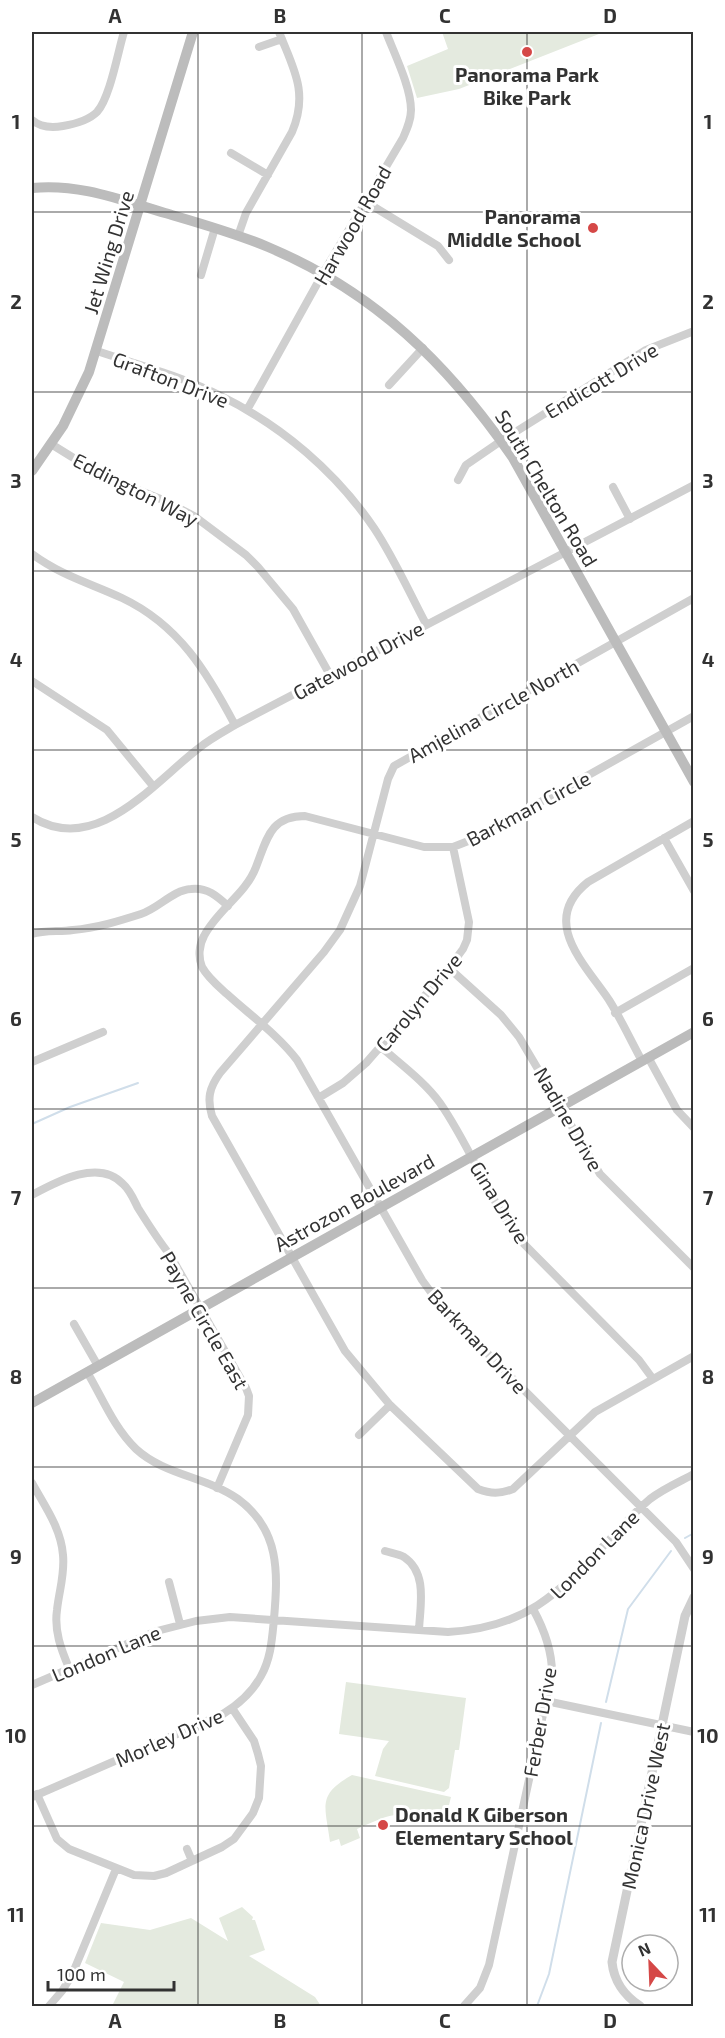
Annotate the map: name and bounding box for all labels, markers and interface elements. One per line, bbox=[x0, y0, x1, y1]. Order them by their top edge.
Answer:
text: A bbox=[108, 3, 122, 27]
text: B bbox=[274, 3, 286, 27]
text: C bbox=[439, 3, 451, 27]
text: D bbox=[603, 3, 617, 27]
marker: Panorama Park Bike Park bbox=[520, 45, 534, 59]
place label: Panorama Park Bike Park bbox=[455, 62, 600, 109]
text: 1 bbox=[12, 109, 20, 133]
text: 1 bbox=[704, 109, 712, 133]
street label: Harwood Road bbox=[308, 161, 396, 289]
street label: Jet Wing Drive bbox=[78, 187, 138, 317]
place label: Panorama Middle School bbox=[447, 204, 581, 251]
marker: Panorama Middle School bbox=[586, 221, 600, 235]
text: 2 bbox=[10, 289, 22, 313]
text: 2 bbox=[702, 289, 714, 313]
street label: Endicott Drive bbox=[540, 337, 662, 423]
street label: Grafton Drive bbox=[110, 346, 232, 412]
street label: South Chelton Road bbox=[491, 405, 603, 571]
street label: Eddington Way bbox=[70, 447, 203, 531]
text: 3 bbox=[10, 468, 22, 492]
text: 3 bbox=[702, 468, 714, 492]
street label: Gatewood Drive bbox=[289, 615, 427, 705]
text: 4 bbox=[10, 647, 23, 671]
text: 4 bbox=[702, 647, 715, 671]
street label: Amjelina Circle North bbox=[403, 653, 583, 767]
street label: Barkman Circle bbox=[462, 765, 594, 851]
text: 5 bbox=[10, 827, 22, 851]
text: 5 bbox=[702, 827, 714, 851]
street label: Carolyn Drive bbox=[370, 948, 466, 1056]
text: 6 bbox=[10, 1006, 22, 1030]
text: 6 bbox=[702, 1006, 714, 1030]
street label: Nadine Drive bbox=[530, 1063, 608, 1175]
street label: Astrozon Boulevard bbox=[270, 1148, 438, 1256]
street label: Gina Drive bbox=[465, 1157, 535, 1247]
text: 7 bbox=[11, 1185, 22, 1209]
text: 7 bbox=[703, 1185, 714, 1209]
street label: Payne Circle East bbox=[156, 1247, 254, 1393]
street label: Barkman Drive bbox=[424, 1284, 532, 1398]
text: 8 bbox=[10, 1364, 22, 1388]
text: 8 bbox=[702, 1364, 714, 1388]
street label: London Lane bbox=[545, 1505, 643, 1603]
text: 9 bbox=[10, 1544, 22, 1568]
text: 9 bbox=[702, 1544, 714, 1568]
street label: London Lane bbox=[48, 1619, 164, 1687]
street label: Ferber Drive bbox=[518, 1665, 560, 1779]
street label: Morley Drive bbox=[111, 1703, 227, 1771]
street label: Monica Drive West bbox=[616, 1720, 674, 1891]
text: 10 bbox=[5, 1723, 27, 1747]
text: 10 bbox=[697, 1723, 719, 1747]
place label: Donald K Giberson Elementary School bbox=[395, 1802, 573, 1850]
marker: Donald K Giberson Elementary School bbox=[376, 1818, 390, 1832]
text: 11 bbox=[7, 1902, 25, 1926]
text: 11 bbox=[699, 1902, 717, 1926]
north arrow bbox=[620, 1933, 680, 1993]
text: N bbox=[635, 1938, 653, 1960]
scale bar bbox=[48, 1954, 174, 1992]
text: 100 m bbox=[57, 1963, 106, 1985]
text: A bbox=[108, 2008, 122, 2032]
text: B bbox=[274, 2008, 286, 2032]
text: C bbox=[439, 2008, 451, 2032]
text: D bbox=[603, 2008, 617, 2032]

